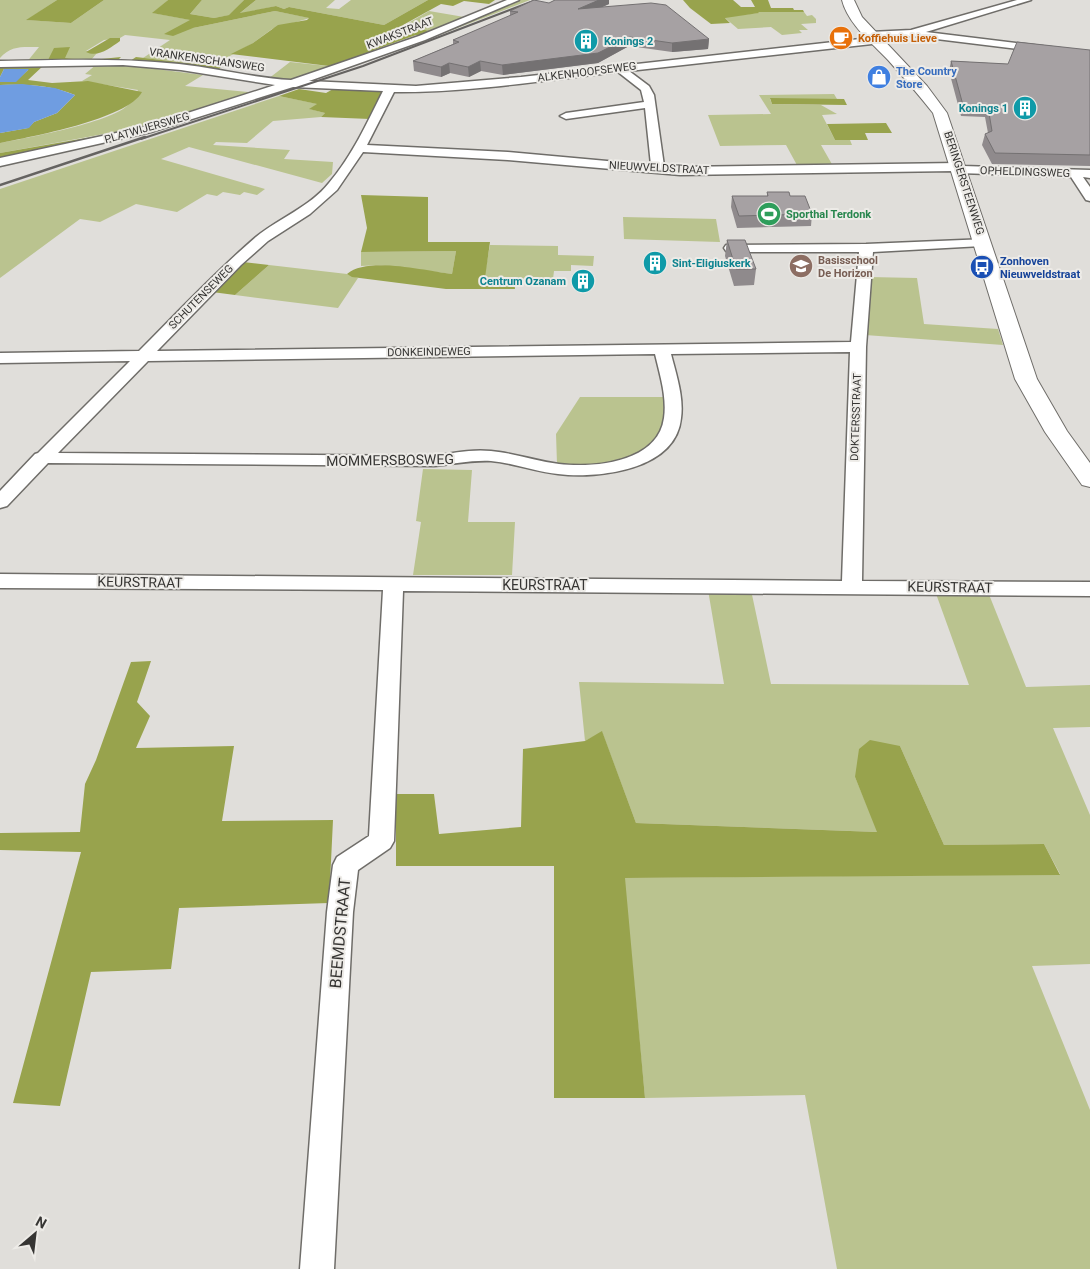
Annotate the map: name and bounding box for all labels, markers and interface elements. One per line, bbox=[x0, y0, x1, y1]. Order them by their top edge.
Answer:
street label: KWAKSTRAAT bbox=[365, 14, 436, 52]
cafe icon: Koffiehuis Lieve bbox=[828, 25, 854, 51]
building icon: Konings 2 bbox=[573, 28, 599, 54]
place label: Koffiehuis Lieve bbox=[858, 32, 937, 45]
place label: Konings 2 bbox=[604, 35, 653, 48]
street label: VRANKENSCHANSWEG bbox=[148, 45, 266, 75]
street label: ALKENHOOFSEWEG bbox=[537, 59, 637, 85]
shop icon: The Country Store bbox=[866, 64, 892, 90]
place label: The Country Store bbox=[896, 65, 957, 91]
building icon: Konings 1 bbox=[1012, 95, 1038, 121]
place label: Konings 1 bbox=[959, 102, 1008, 115]
street label: PLATWIJERSWEG bbox=[103, 110, 191, 146]
street label: BERINGERSTEENWEG bbox=[941, 130, 987, 236]
street label: NIEUWVELDSTRAAT bbox=[608, 159, 710, 177]
street label: OPHELDINGSWEG bbox=[980, 164, 1070, 180]
sports icon: Sporthal Terdonk bbox=[756, 201, 782, 227]
place label: Sporthal Terdonk bbox=[786, 208, 871, 221]
building icon: Sint-Eligiuskerk bbox=[642, 250, 668, 276]
school or university icon: Basisschool De Horizon bbox=[788, 253, 814, 279]
place label: Basisschool De Horizon bbox=[818, 254, 878, 280]
bus stop icon: Zonhoven Nieuwveldstraat bbox=[969, 254, 995, 280]
place label: Zonhoven Nieuwveldstraat bbox=[1000, 255, 1080, 281]
place label: Sint-Eligiuskerk bbox=[672, 257, 751, 270]
street label: SCHUTENSEWEG bbox=[166, 262, 236, 332]
building icon: Centrum Ozanam bbox=[570, 268, 596, 294]
place label: Centrum Ozanam bbox=[480, 275, 566, 288]
street label: DONKEINDEWEG bbox=[387, 345, 471, 359]
street label: DOKTERSSTRAAT bbox=[848, 372, 864, 461]
street label: MOMMERSBOSWEG bbox=[326, 451, 454, 469]
street label: KEURSTRAAT bbox=[97, 573, 184, 591]
street label: KEURSTRAAT bbox=[502, 577, 588, 593]
street label: KEURSTRAAT bbox=[907, 578, 994, 596]
street label: BEEMDSTRAAT bbox=[326, 876, 354, 989]
north arrow bbox=[10, 1209, 60, 1259]
text: N bbox=[33, 1213, 49, 1232]

